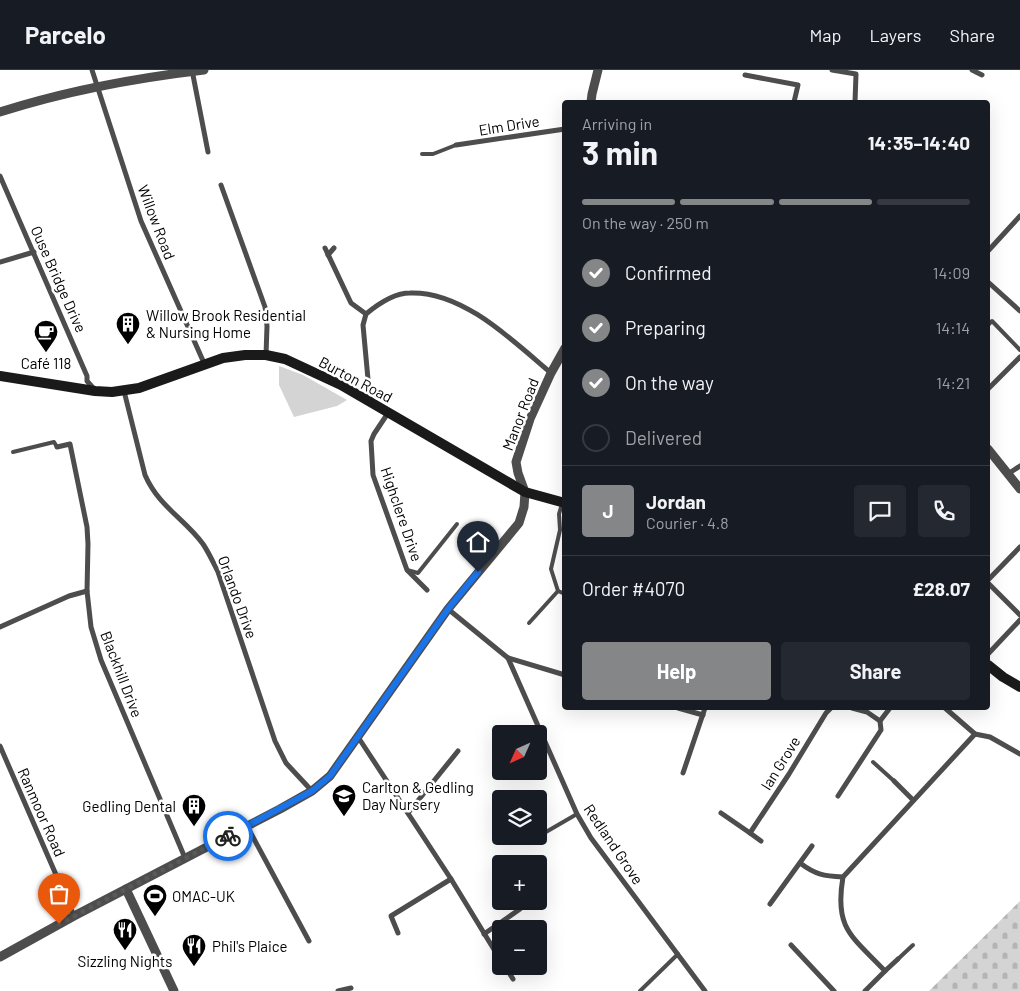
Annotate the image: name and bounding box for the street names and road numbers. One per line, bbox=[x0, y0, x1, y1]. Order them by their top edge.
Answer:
street label: Elm Drive bbox=[477, 111, 541, 139]
street label: Willow Road bbox=[134, 182, 180, 262]
street label: Ouse Bridge Drive bbox=[27, 223, 91, 335]
street label: Burton Road bbox=[316, 352, 396, 406]
street label: Manor Road bbox=[498, 375, 542, 453]
street label: Highclere Drive bbox=[377, 464, 427, 564]
street label: Orlando Drive bbox=[215, 553, 261, 641]
street label: Blackhill Drive bbox=[97, 628, 147, 720]
street label: Ian Grove bbox=[756, 733, 804, 793]
street label: Ranmoor Road bbox=[14, 765, 70, 859]
street label: Redland Grove bbox=[581, 800, 647, 888]

